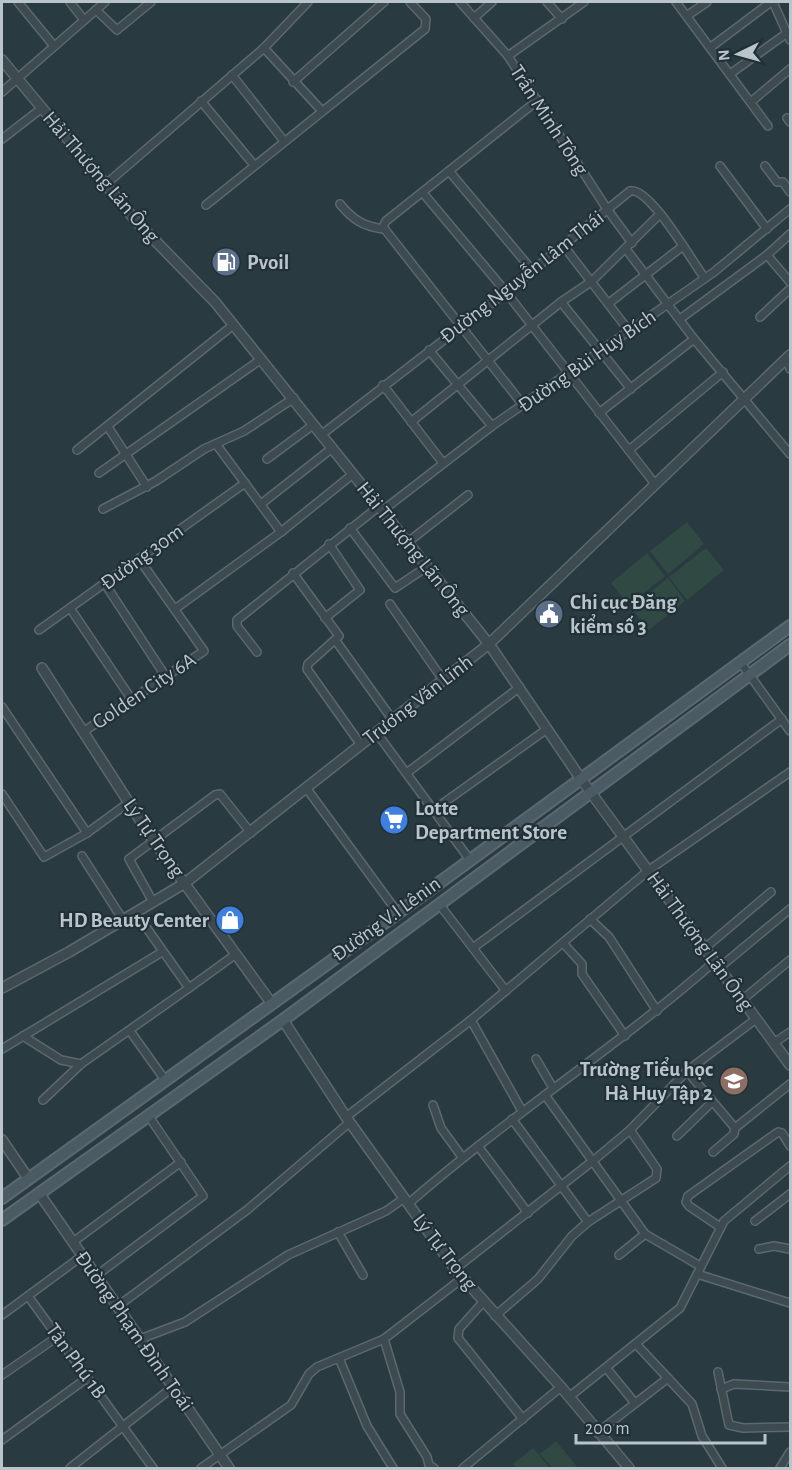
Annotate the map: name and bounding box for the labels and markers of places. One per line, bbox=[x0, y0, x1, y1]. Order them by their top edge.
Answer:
fuel station icon: Pvoil bbox=[210, 246, 242, 278]
place label: Pvoil bbox=[247, 252, 289, 273]
place label: Chi cục Đăng kiểm số 3 bbox=[570, 592, 677, 637]
public building icon: Chi cục Đăng kiểm số 3 bbox=[533, 598, 565, 630]
place label: Lotte Department Store bbox=[415, 798, 567, 843]
supermarket icon: Lotte Department Store bbox=[378, 804, 410, 836]
shop icon: HD Beauty Center bbox=[214, 904, 246, 936]
place label: HD Beauty Center bbox=[59, 910, 210, 931]
place label: Trường Tiểu học Hà Huy Tập 2 bbox=[580, 1056, 713, 1104]
school or university icon: Trường Tiểu học Hà Huy Tập 2 bbox=[718, 1065, 750, 1097]

